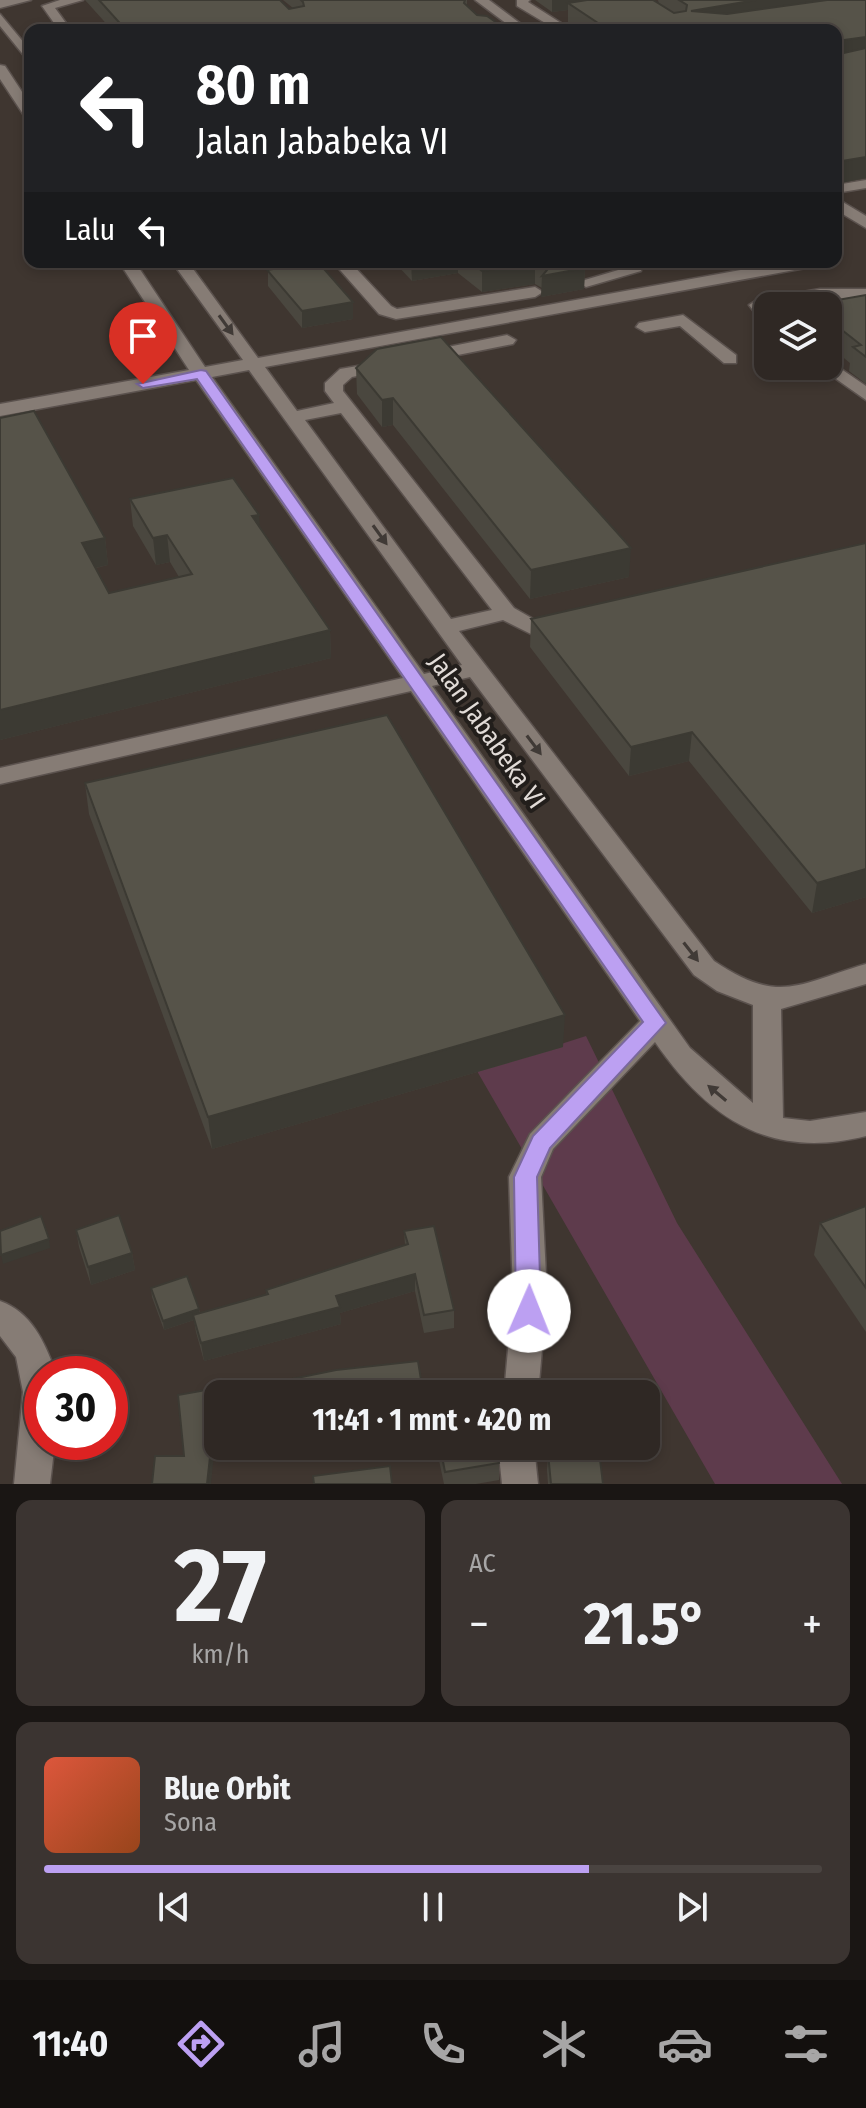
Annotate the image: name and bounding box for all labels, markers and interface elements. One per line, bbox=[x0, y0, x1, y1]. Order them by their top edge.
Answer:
text: 80 m bbox=[196, 52, 311, 119]
icon: left bbox=[64, 56, 168, 160]
text: Jalan Jababeka VI bbox=[196, 120, 448, 164]
icon: left bbox=[131, 208, 175, 252]
text: Lalu bbox=[64, 212, 115, 248]
map controls bbox=[754, 292, 842, 380]
button: layers bbox=[754, 292, 842, 380]
pin bbox=[109, 302, 177, 384]
icon: arrive bbox=[121, 314, 165, 358]
one-way arrow bbox=[218, 315, 234, 335]
one-way arrow bbox=[371, 525, 387, 545]
street label: Jalan Jababeka VI bbox=[422, 647, 552, 815]
one-way arrow bbox=[525, 734, 541, 755]
one-way arrow bbox=[682, 942, 699, 962]
one-way arrow bbox=[707, 1085, 727, 1102]
position arrow bbox=[487, 1269, 571, 1353]
speed limit sign: 30 bbox=[24, 1356, 128, 1460]
text: 11:41 · 1 mnt · 420 m bbox=[313, 1402, 551, 1438]
text: 27 bbox=[175, 1524, 266, 1649]
text: AC bbox=[469, 1548, 496, 1579]
text: 21.5° bbox=[584, 1588, 707, 1660]
text: − bbox=[469, 1598, 489, 1651]
text: + bbox=[802, 1598, 822, 1651]
text: km/h bbox=[192, 1639, 249, 1670]
text: Blue Orbit bbox=[164, 1771, 290, 1807]
text: Sona bbox=[164, 1807, 217, 1838]
icon: previous bbox=[152, 1885, 196, 1929]
icon: pause bbox=[411, 1885, 455, 1929]
icon: next bbox=[670, 1885, 714, 1929]
icon: directions bbox=[173, 2016, 229, 2072]
icon: music bbox=[294, 2016, 350, 2072]
icon: phone bbox=[415, 2016, 471, 2072]
icon: climate bbox=[536, 2016, 592, 2072]
icon: car bbox=[657, 2016, 713, 2072]
icon: filters bbox=[778, 2016, 834, 2072]
text: 11:40 bbox=[32, 2022, 108, 2066]

